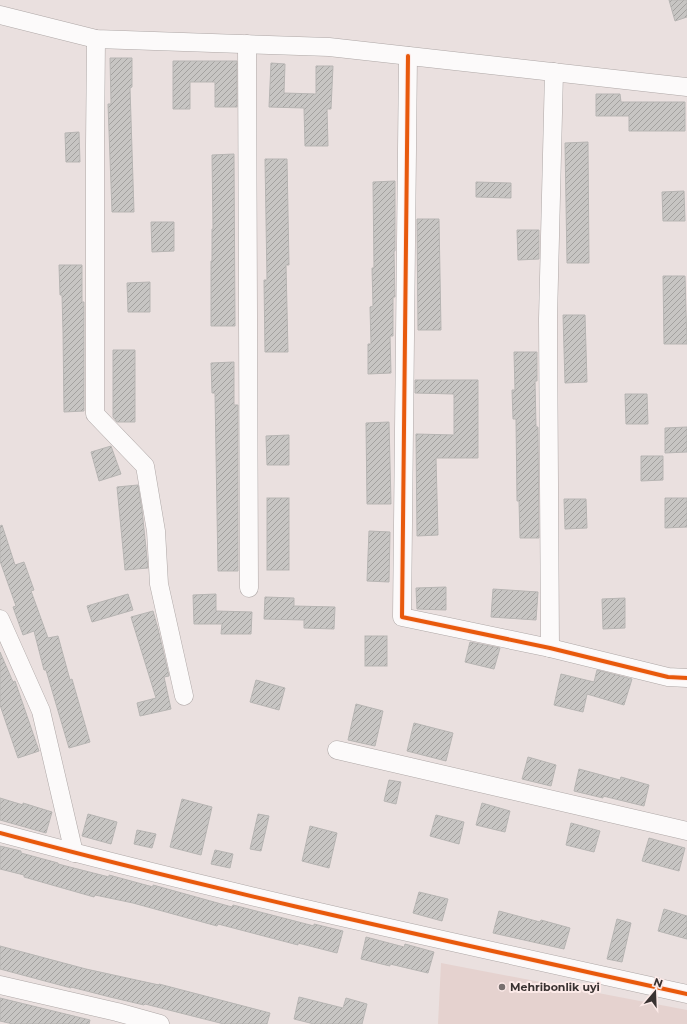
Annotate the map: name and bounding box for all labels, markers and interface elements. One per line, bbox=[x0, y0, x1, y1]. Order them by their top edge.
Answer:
north arrow bbox=[635, 972, 675, 1012]
text: N bbox=[652, 974, 665, 991]
place label: Mehribonlik uyi bbox=[510, 980, 600, 994]
marker: Mehribonlik uyi bbox=[497, 982, 507, 992]

